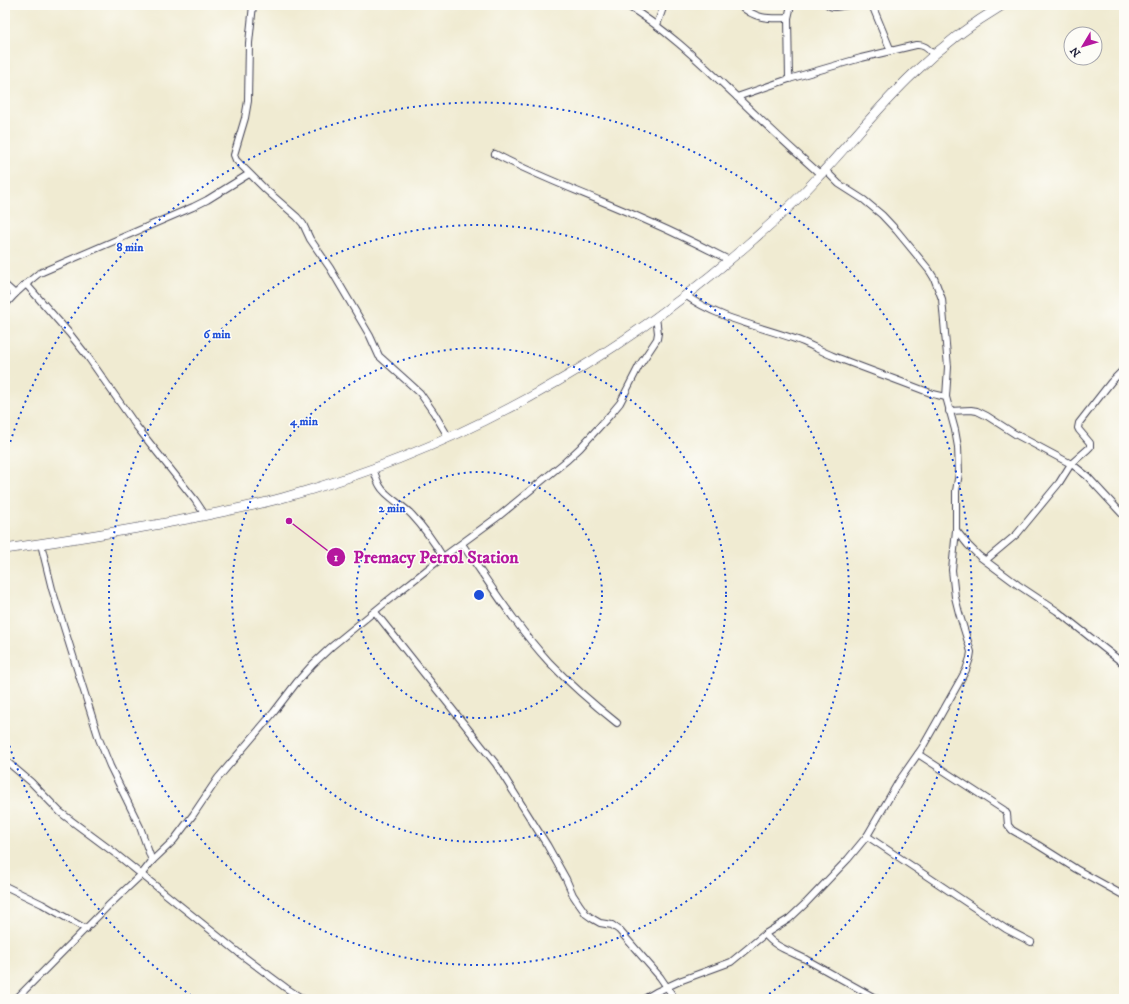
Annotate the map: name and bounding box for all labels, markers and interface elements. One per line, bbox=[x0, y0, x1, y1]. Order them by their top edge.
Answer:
north arrow bbox=[1063, 26, 1103, 66]
text: N bbox=[1068, 44, 1084, 59]
text: 8 min bbox=[117, 240, 144, 255]
text: 6 min bbox=[203, 327, 231, 342]
text: 4 min bbox=[289, 414, 319, 429]
text: 2 min bbox=[379, 501, 406, 516]
callout: Premacy Petrol Station bbox=[326, 542, 527, 572]
text: Premacy Petrol Station bbox=[353, 547, 519, 569]
text: 1 bbox=[334, 550, 339, 565]
centre of rings bbox=[472, 588, 486, 602]

